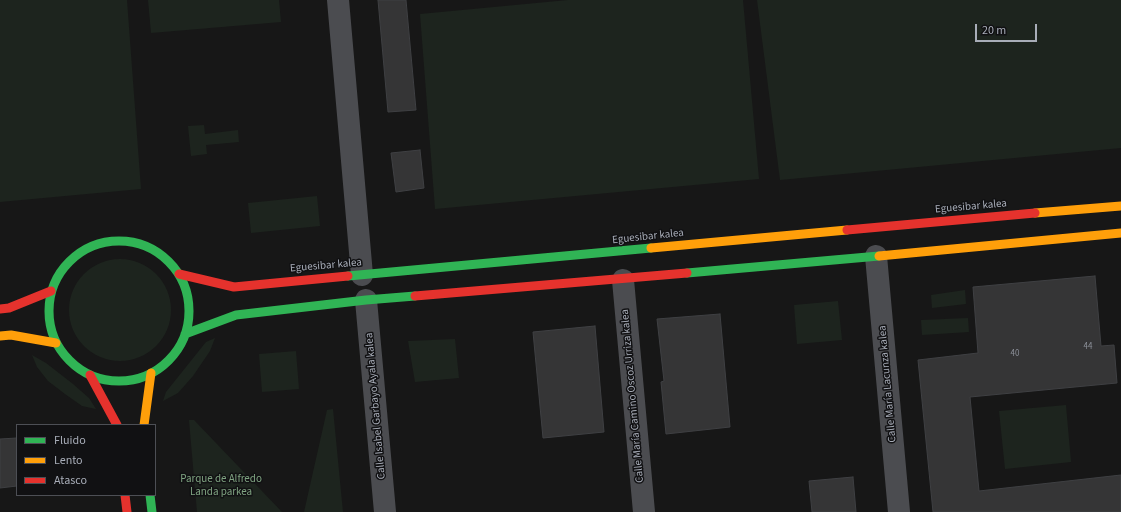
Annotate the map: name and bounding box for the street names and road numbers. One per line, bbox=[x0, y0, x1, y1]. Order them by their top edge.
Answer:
street label: Eguesibar kalea bbox=[935, 197, 1007, 217]
street label: Eguesibar kalea bbox=[611, 227, 685, 247]
street label: Eguesibar kalea bbox=[290, 256, 362, 276]
street label: Calle María Camino Oscoz Urriza kalea bbox=[619, 309, 647, 483]
street label: Calle María Lacunza kalea bbox=[876, 325, 900, 443]
street label: Calle Isabel Garbayo Ayala kalea bbox=[363, 332, 389, 480]

